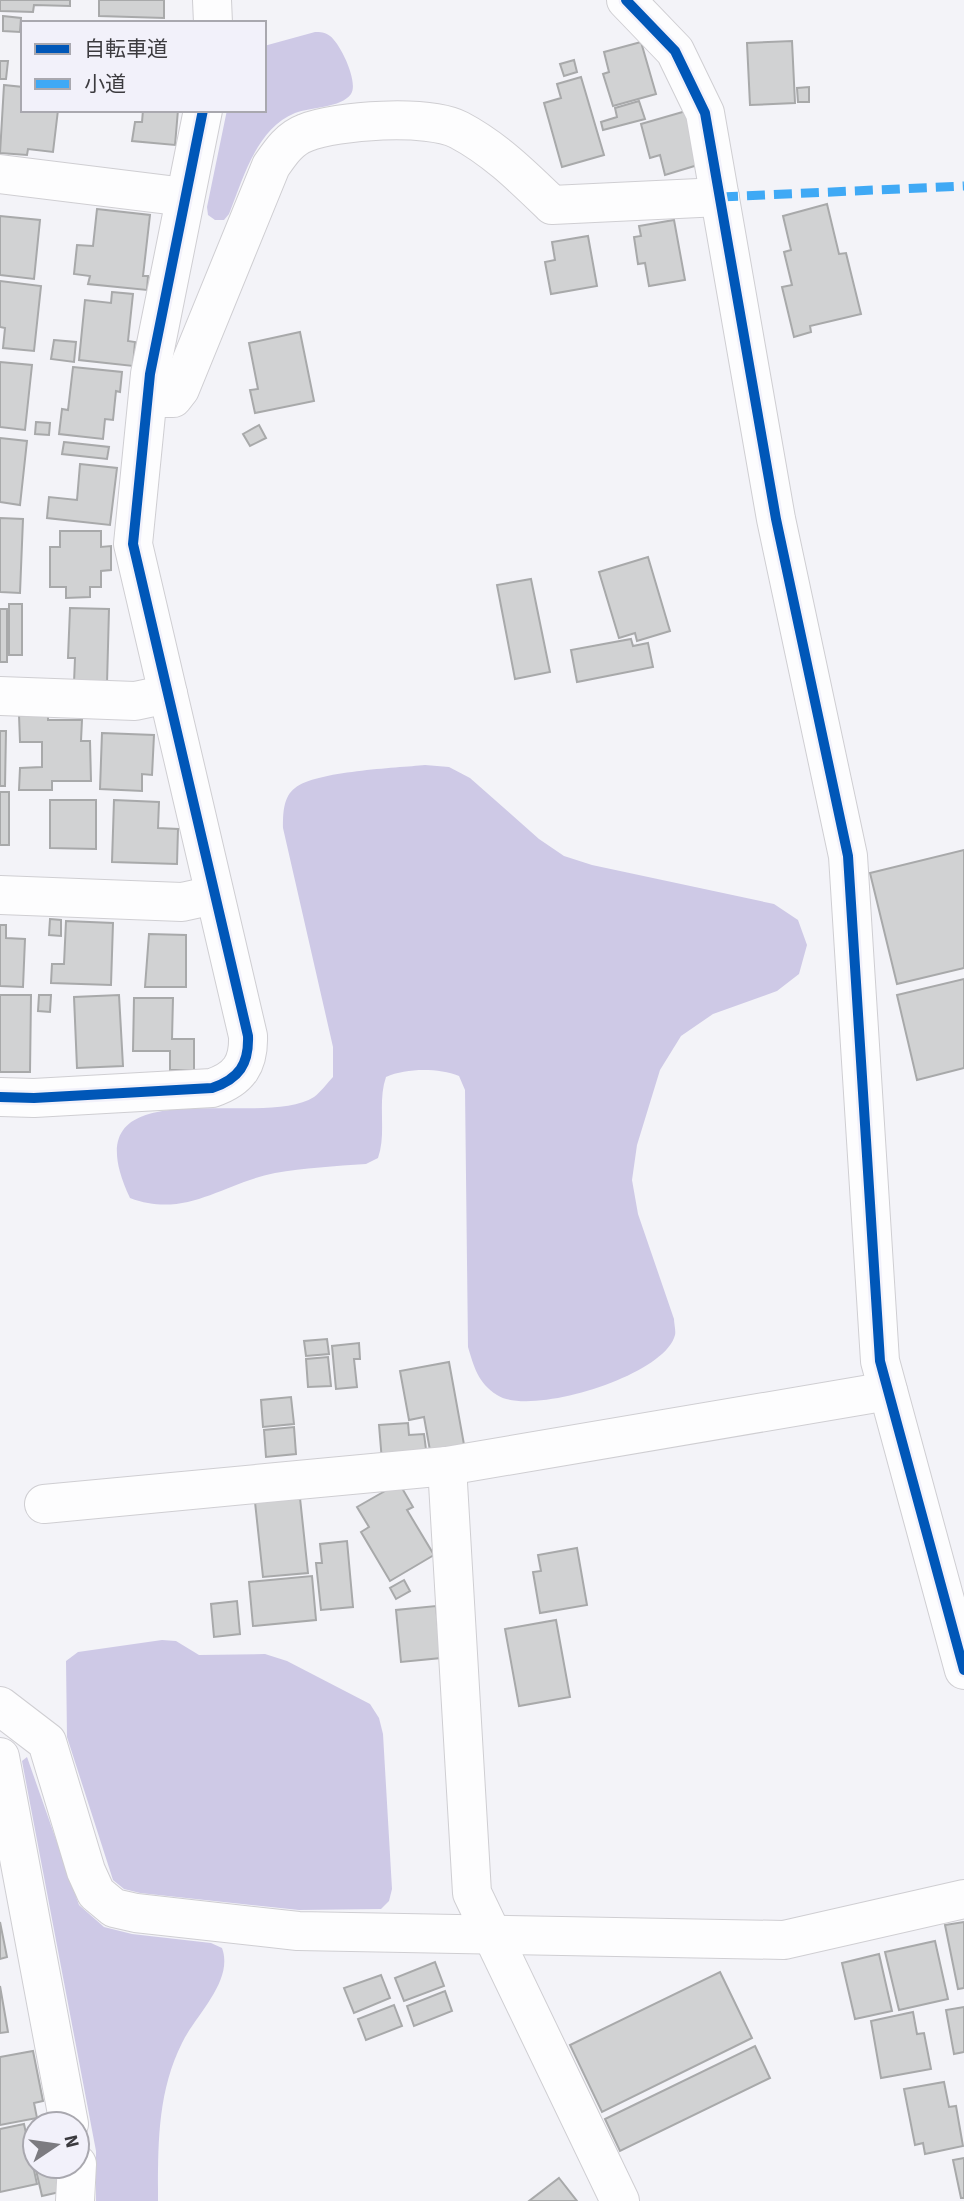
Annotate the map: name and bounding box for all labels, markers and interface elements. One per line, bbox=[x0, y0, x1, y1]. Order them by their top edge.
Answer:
legend bbox=[21, 21, 266, 112]
text: 自転車道 bbox=[84, 34, 168, 64]
text: 小道 bbox=[84, 69, 126, 99]
north arrow bbox=[21, 2110, 91, 2180]
text: N bbox=[57, 2132, 86, 2151]

